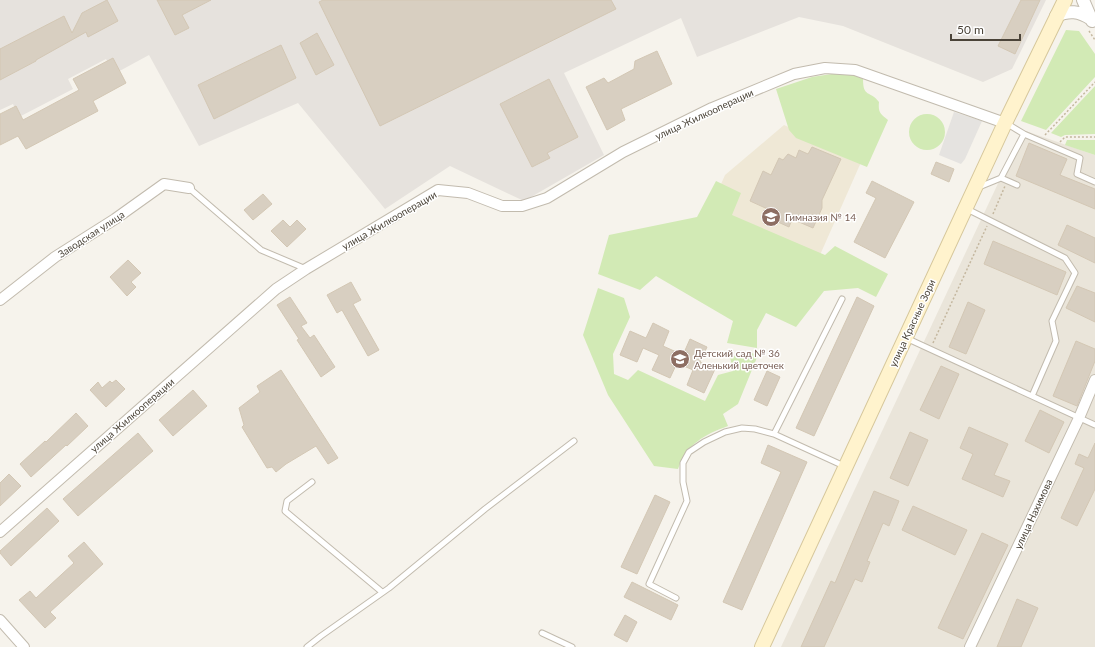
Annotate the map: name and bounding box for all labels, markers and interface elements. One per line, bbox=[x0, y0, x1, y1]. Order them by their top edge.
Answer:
scale bar bbox=[951, 16, 1020, 42]
text: 50 m bbox=[957, 22, 984, 37]
street label: улица Жилкооперации bbox=[653, 86, 755, 142]
street label: улица Жилкооперации bbox=[340, 188, 439, 252]
school or university icon: Гимназия № 14 bbox=[760, 206, 782, 228]
street label: Заводская улица bbox=[55, 208, 127, 260]
place label: Гимназия № 14 bbox=[785, 211, 856, 223]
street label: улица Красные Зори bbox=[886, 277, 938, 369]
place label: Детский сад № 36 Аленький цветочек bbox=[694, 347, 785, 371]
school or university icon: Детский сад № 36 Аленький цветочек bbox=[669, 348, 691, 370]
street label: улица Жилкооперации bbox=[88, 375, 177, 455]
street label: улица Нахимова bbox=[1012, 477, 1054, 551]

